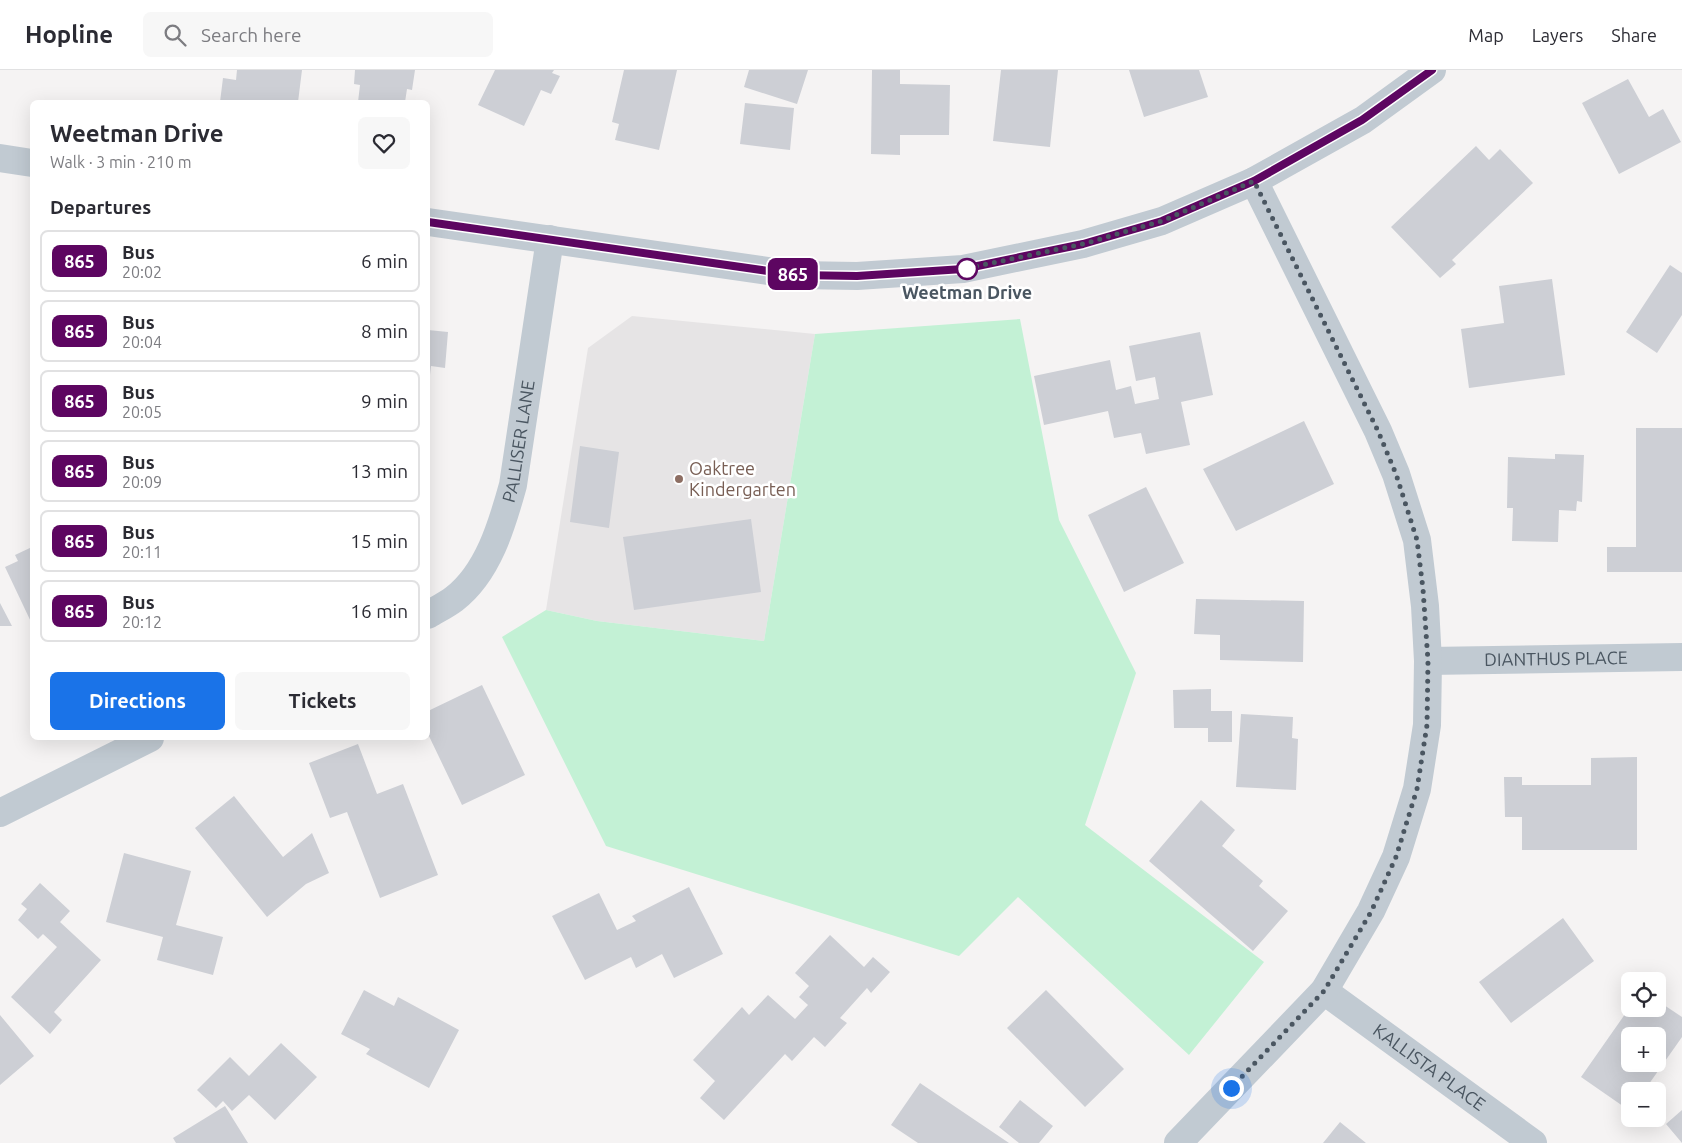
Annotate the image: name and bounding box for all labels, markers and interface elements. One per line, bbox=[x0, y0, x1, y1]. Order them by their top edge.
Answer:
search box bbox=[143, 12, 493, 57]
text: Hopline bbox=[25, 21, 113, 48]
icon: search bbox=[161, 21, 189, 49]
text: Search here bbox=[201, 24, 301, 46]
text: Map bbox=[1468, 25, 1504, 45]
text: Layers bbox=[1532, 25, 1583, 45]
text: Share bbox=[1611, 25, 1657, 45]
button: heart bbox=[358, 117, 410, 169]
text: Weetman Drive bbox=[50, 120, 224, 147]
text: Walk · 3 min · 210 m bbox=[50, 153, 192, 171]
text: Departures bbox=[50, 196, 151, 218]
text: Bus bbox=[122, 241, 155, 263]
text: 6 min bbox=[361, 250, 408, 272]
text: 865 bbox=[64, 251, 95, 271]
line badge: 865 bbox=[764, 258, 822, 290]
marker: Weetman Drive bbox=[956, 258, 978, 280]
text: 20:02 bbox=[122, 263, 162, 281]
text: 865 bbox=[778, 264, 808, 284]
place label: Weetman Drive bbox=[902, 282, 1032, 302]
text: Bus bbox=[122, 311, 155, 333]
text: 8 min bbox=[361, 320, 408, 342]
text: 865 bbox=[64, 321, 95, 341]
text: 20:04 bbox=[122, 333, 162, 351]
street label: PALLISER LANE bbox=[498, 379, 538, 505]
text: Bus bbox=[122, 381, 155, 403]
text: 9 min bbox=[361, 390, 408, 412]
text: 865 bbox=[64, 391, 95, 411]
text: 20:05 bbox=[122, 403, 162, 421]
text: Bus bbox=[122, 451, 155, 473]
place label: Oaktree Kindergarten bbox=[689, 458, 796, 499]
text: 13 min bbox=[350, 460, 408, 482]
text: 865 bbox=[64, 461, 95, 481]
text: 20:09 bbox=[122, 473, 162, 491]
marker: Oaktree Kindergarten bbox=[673, 473, 685, 485]
text: Bus bbox=[122, 521, 155, 543]
text: 15 min bbox=[350, 530, 408, 552]
text: 865 bbox=[64, 531, 95, 551]
text: 20:11 bbox=[122, 543, 162, 561]
text: Bus bbox=[122, 591, 155, 613]
text: 16 min bbox=[350, 600, 408, 622]
text: 865 bbox=[64, 601, 95, 621]
text: 20:12 bbox=[122, 613, 162, 631]
street label: DIANTHUS PLACE bbox=[1484, 647, 1628, 669]
button: Directions bbox=[50, 672, 225, 730]
button: Tickets bbox=[235, 672, 410, 730]
map controls bbox=[1621, 972, 1666, 1127]
button: locate bbox=[1621, 972, 1666, 1017]
street label: KALLISTA PLACE bbox=[1370, 1019, 1490, 1114]
button: + bbox=[1621, 1027, 1666, 1072]
your location bbox=[1219, 1076, 1244, 1101]
button: − bbox=[1621, 1082, 1666, 1127]

